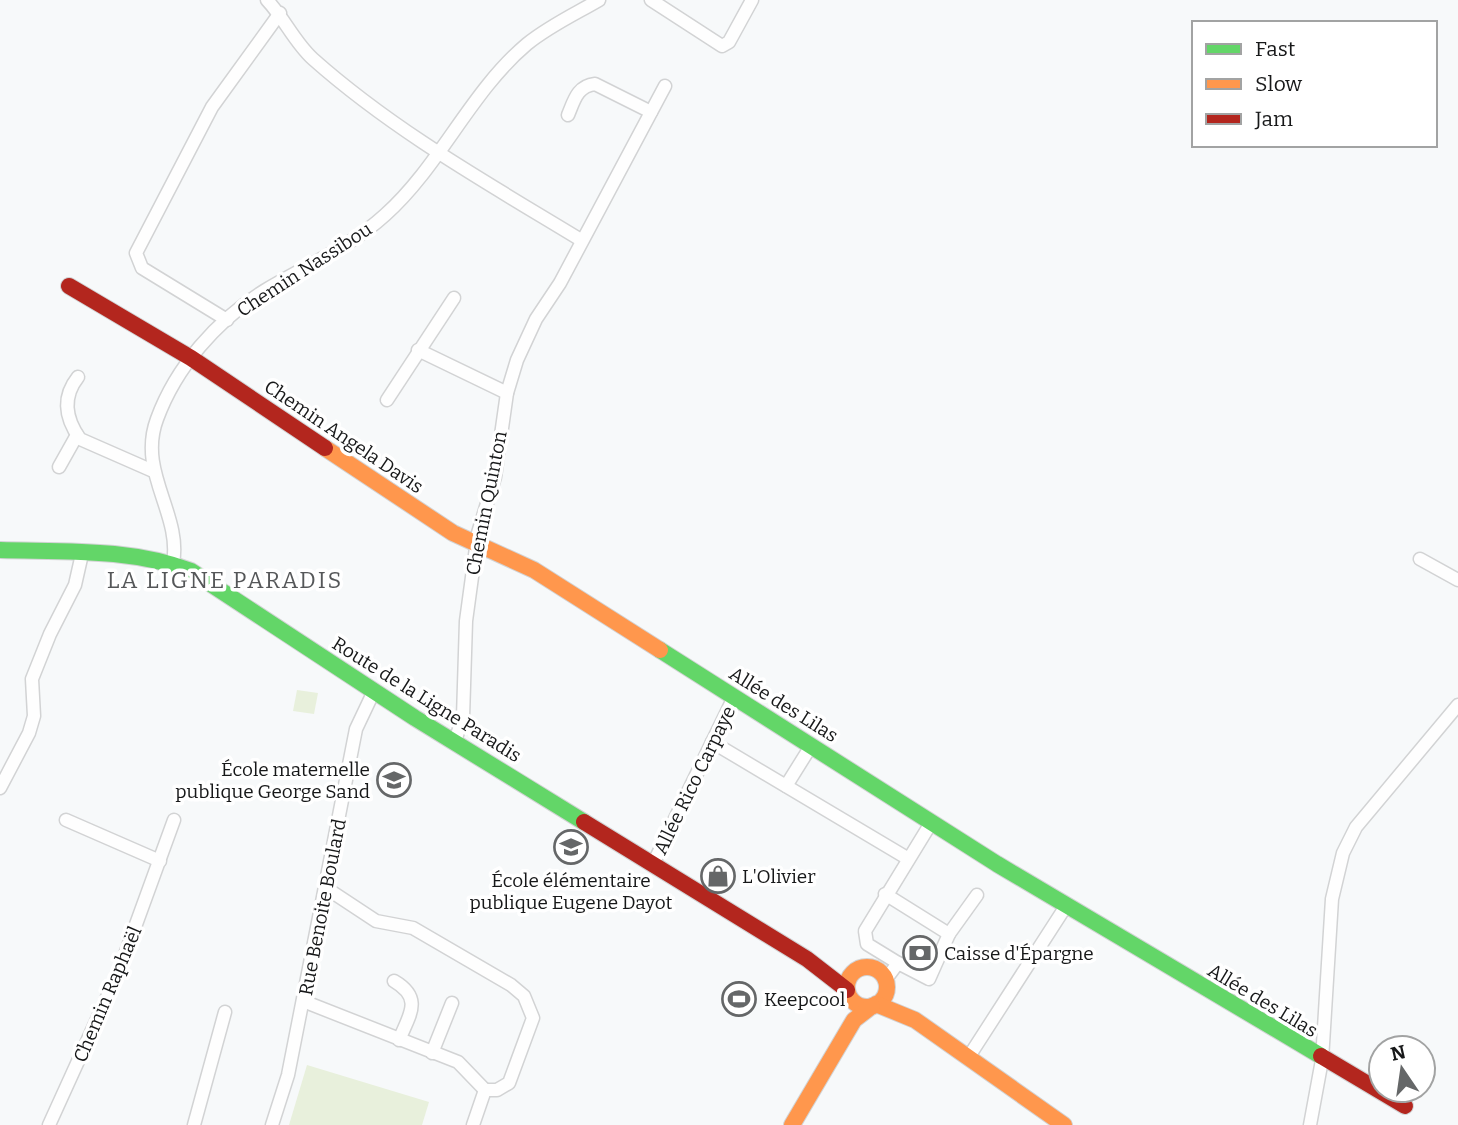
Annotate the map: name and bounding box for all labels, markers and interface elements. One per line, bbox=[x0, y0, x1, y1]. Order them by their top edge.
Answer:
legend bbox=[1192, 21, 1437, 147]
text: Fast bbox=[1255, 36, 1296, 62]
text: Slow bbox=[1255, 71, 1302, 97]
text: Jam bbox=[1254, 106, 1293, 132]
street label: Chemin Nassibou bbox=[233, 217, 376, 322]
street label: Chemin Angela Davis bbox=[260, 375, 428, 498]
street label: Chemin Quinton bbox=[461, 429, 512, 577]
district label: LA LIGNE PARADIS bbox=[107, 566, 343, 594]
street label: Route de la Ligne Paradis bbox=[328, 632, 525, 767]
street label: Allée des Lilas bbox=[725, 662, 842, 747]
street label: Allée Rico Carpaye bbox=[649, 702, 740, 858]
place label: École maternelle publique George Sand bbox=[175, 758, 370, 803]
school or university icon: École maternelle publique George Sand bbox=[375, 761, 413, 799]
street label: Rue Benoite Boulard bbox=[294, 817, 351, 997]
school or university icon: École élémentaire publique Eugene Dayot bbox=[552, 828, 590, 866]
shop icon: L'Olivier bbox=[699, 857, 737, 895]
place label: L'Olivier bbox=[742, 865, 816, 888]
place label: École élémentaire publique Eugene Dayot bbox=[470, 869, 673, 914]
street label: Chemin Raphaël bbox=[68, 923, 146, 1066]
bank icon: Caisse d'Épargne bbox=[901, 934, 939, 972]
place label: Caisse d'Épargne bbox=[944, 942, 1094, 965]
street label: Allée des Lilas bbox=[1204, 959, 1322, 1042]
sports icon: Keepcool bbox=[720, 980, 758, 1018]
place label: Keepcool bbox=[764, 988, 845, 1011]
north arrow bbox=[1367, 1034, 1437, 1104]
text: N bbox=[1389, 1040, 1408, 1066]

